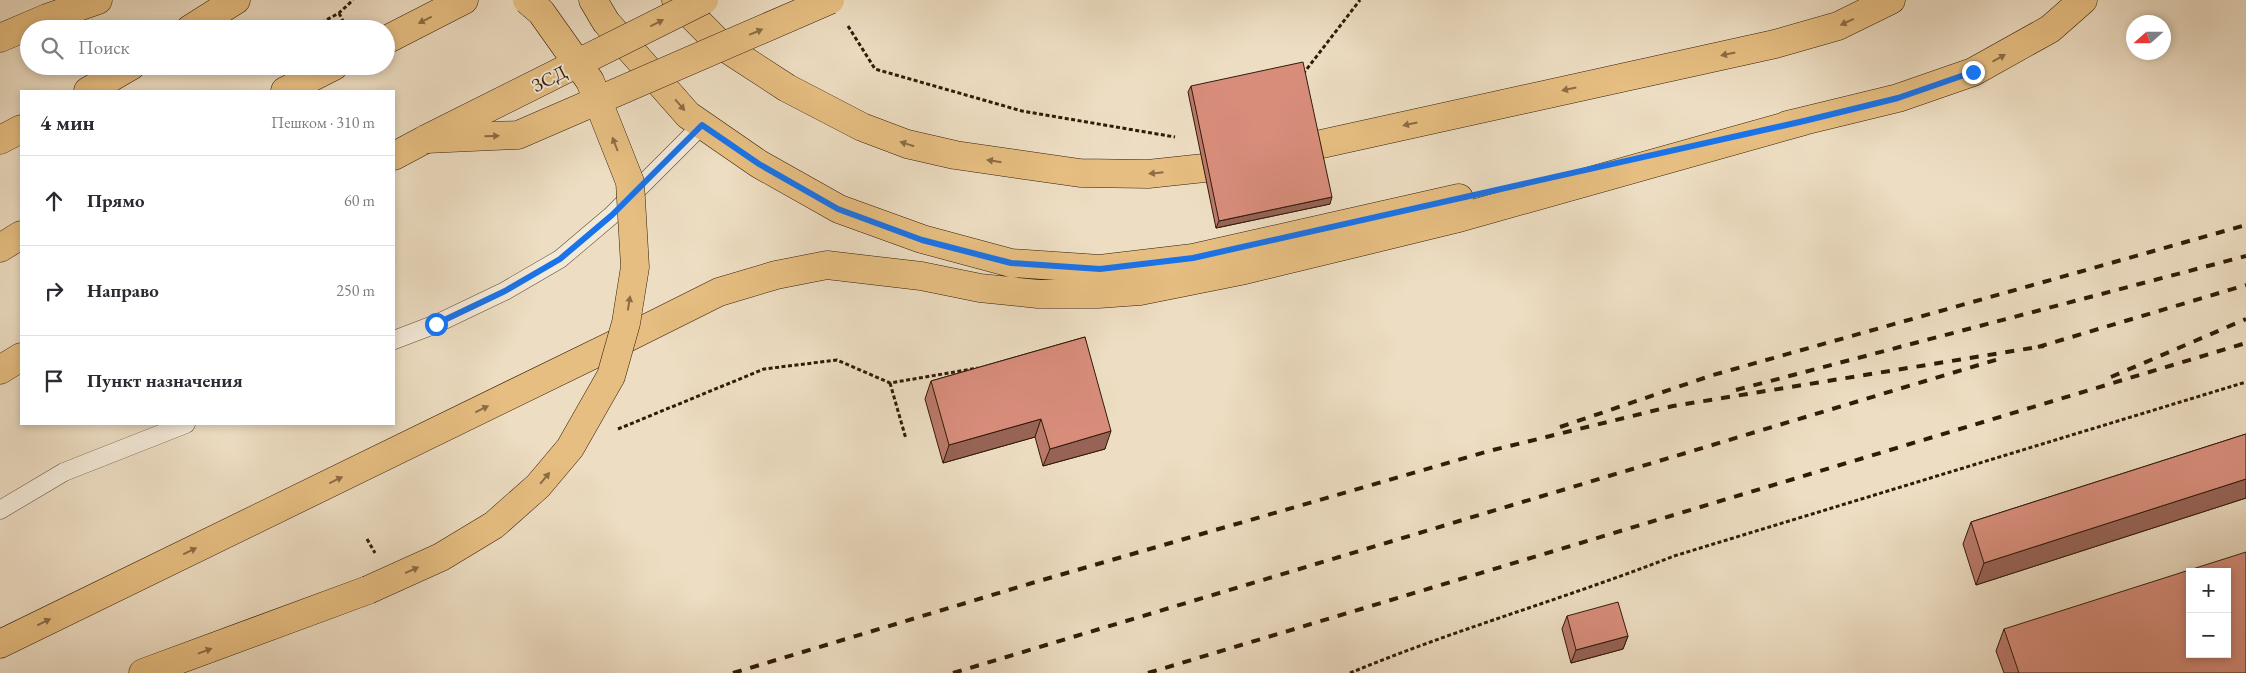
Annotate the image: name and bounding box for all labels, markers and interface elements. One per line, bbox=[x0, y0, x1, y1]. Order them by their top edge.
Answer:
north arrow bbox=[2126, 15, 2171, 60]
one-way arrow bbox=[418, 16, 432, 24]
one-way arrow bbox=[1840, 18, 1854, 26]
one-way arrow bbox=[650, 19, 665, 27]
search box bbox=[20, 20, 395, 75]
one-way arrow bbox=[749, 28, 763, 36]
icon: search bbox=[38, 34, 66, 62]
text: Поиск bbox=[78, 35, 130, 60]
one-way arrow bbox=[1719, 51, 1735, 59]
one-way arrow bbox=[1992, 54, 2006, 62]
street label: ЗСД bbox=[527, 59, 571, 98]
route end bbox=[1962, 61, 1985, 84]
one-way arrow bbox=[1561, 85, 1577, 93]
one-way arrow bbox=[674, 98, 685, 111]
text: 4 мин bbox=[40, 109, 95, 136]
text: Пешком · 310 m bbox=[271, 112, 375, 133]
one-way arrow bbox=[1403, 120, 1418, 128]
one-way arrow bbox=[484, 132, 500, 140]
one-way arrow bbox=[611, 136, 619, 151]
one-way arrow bbox=[900, 139, 915, 147]
one-way arrow bbox=[986, 157, 1002, 165]
one-way arrow bbox=[1147, 170, 1163, 178]
icon: ahead bbox=[40, 187, 68, 215]
text: Прямо bbox=[87, 188, 145, 213]
text: 60 m bbox=[344, 190, 375, 211]
icon: right bbox=[40, 277, 68, 305]
text: Направо bbox=[87, 278, 159, 303]
text: 250 m bbox=[336, 280, 375, 301]
one-way arrow bbox=[626, 295, 634, 311]
route start bbox=[425, 313, 448, 336]
icon: arrive bbox=[40, 367, 68, 395]
text: Пункт назначения bbox=[87, 368, 243, 393]
one-way arrow bbox=[475, 405, 489, 413]
one-way arrow bbox=[539, 472, 550, 485]
one-way arrow bbox=[329, 476, 343, 484]
one-way arrow bbox=[183, 547, 197, 555]
one-way arrow bbox=[405, 565, 419, 573]
map controls bbox=[2186, 568, 2231, 658]
button: + bbox=[2186, 568, 2231, 613]
button: − bbox=[2186, 613, 2231, 658]
one-way arrow bbox=[37, 618, 51, 626]
one-way arrow bbox=[198, 647, 213, 654]

